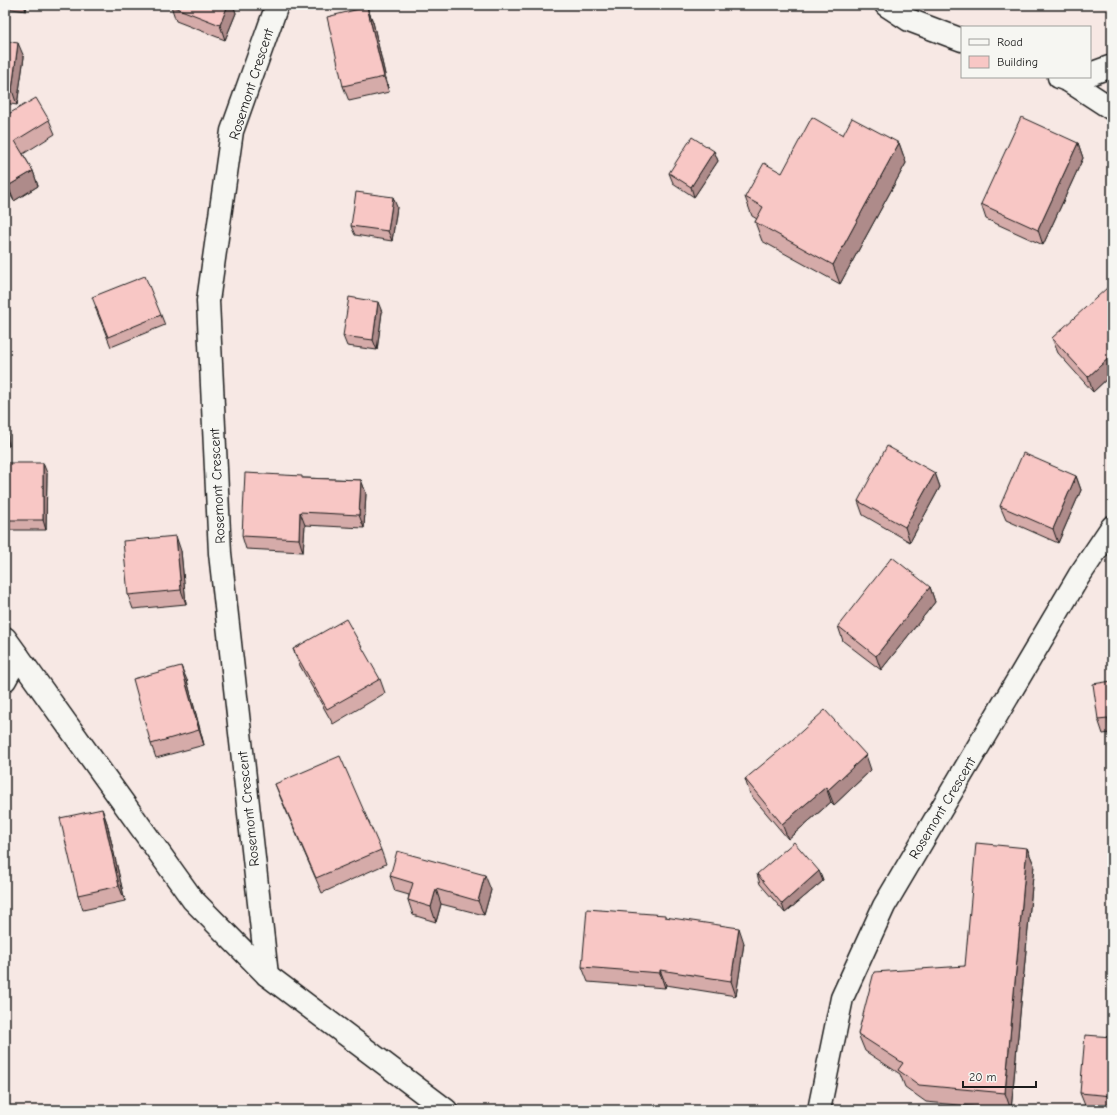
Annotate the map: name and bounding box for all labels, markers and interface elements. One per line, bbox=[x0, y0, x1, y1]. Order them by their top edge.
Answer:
street label: Rosemont Crescent bbox=[225, 25, 278, 142]
legend bbox=[961, 26, 1091, 78]
text: Road bbox=[997, 35, 1023, 49]
text: Building bbox=[997, 55, 1038, 69]
street label: Rosemont Crescent bbox=[206, 427, 229, 544]
street label: Rosemont Crescent bbox=[234, 749, 263, 867]
street label: Rosemont Crescent bbox=[905, 753, 980, 862]
scale bar bbox=[963, 1063, 1036, 1089]
text: 20 m bbox=[969, 1070, 997, 1084]

